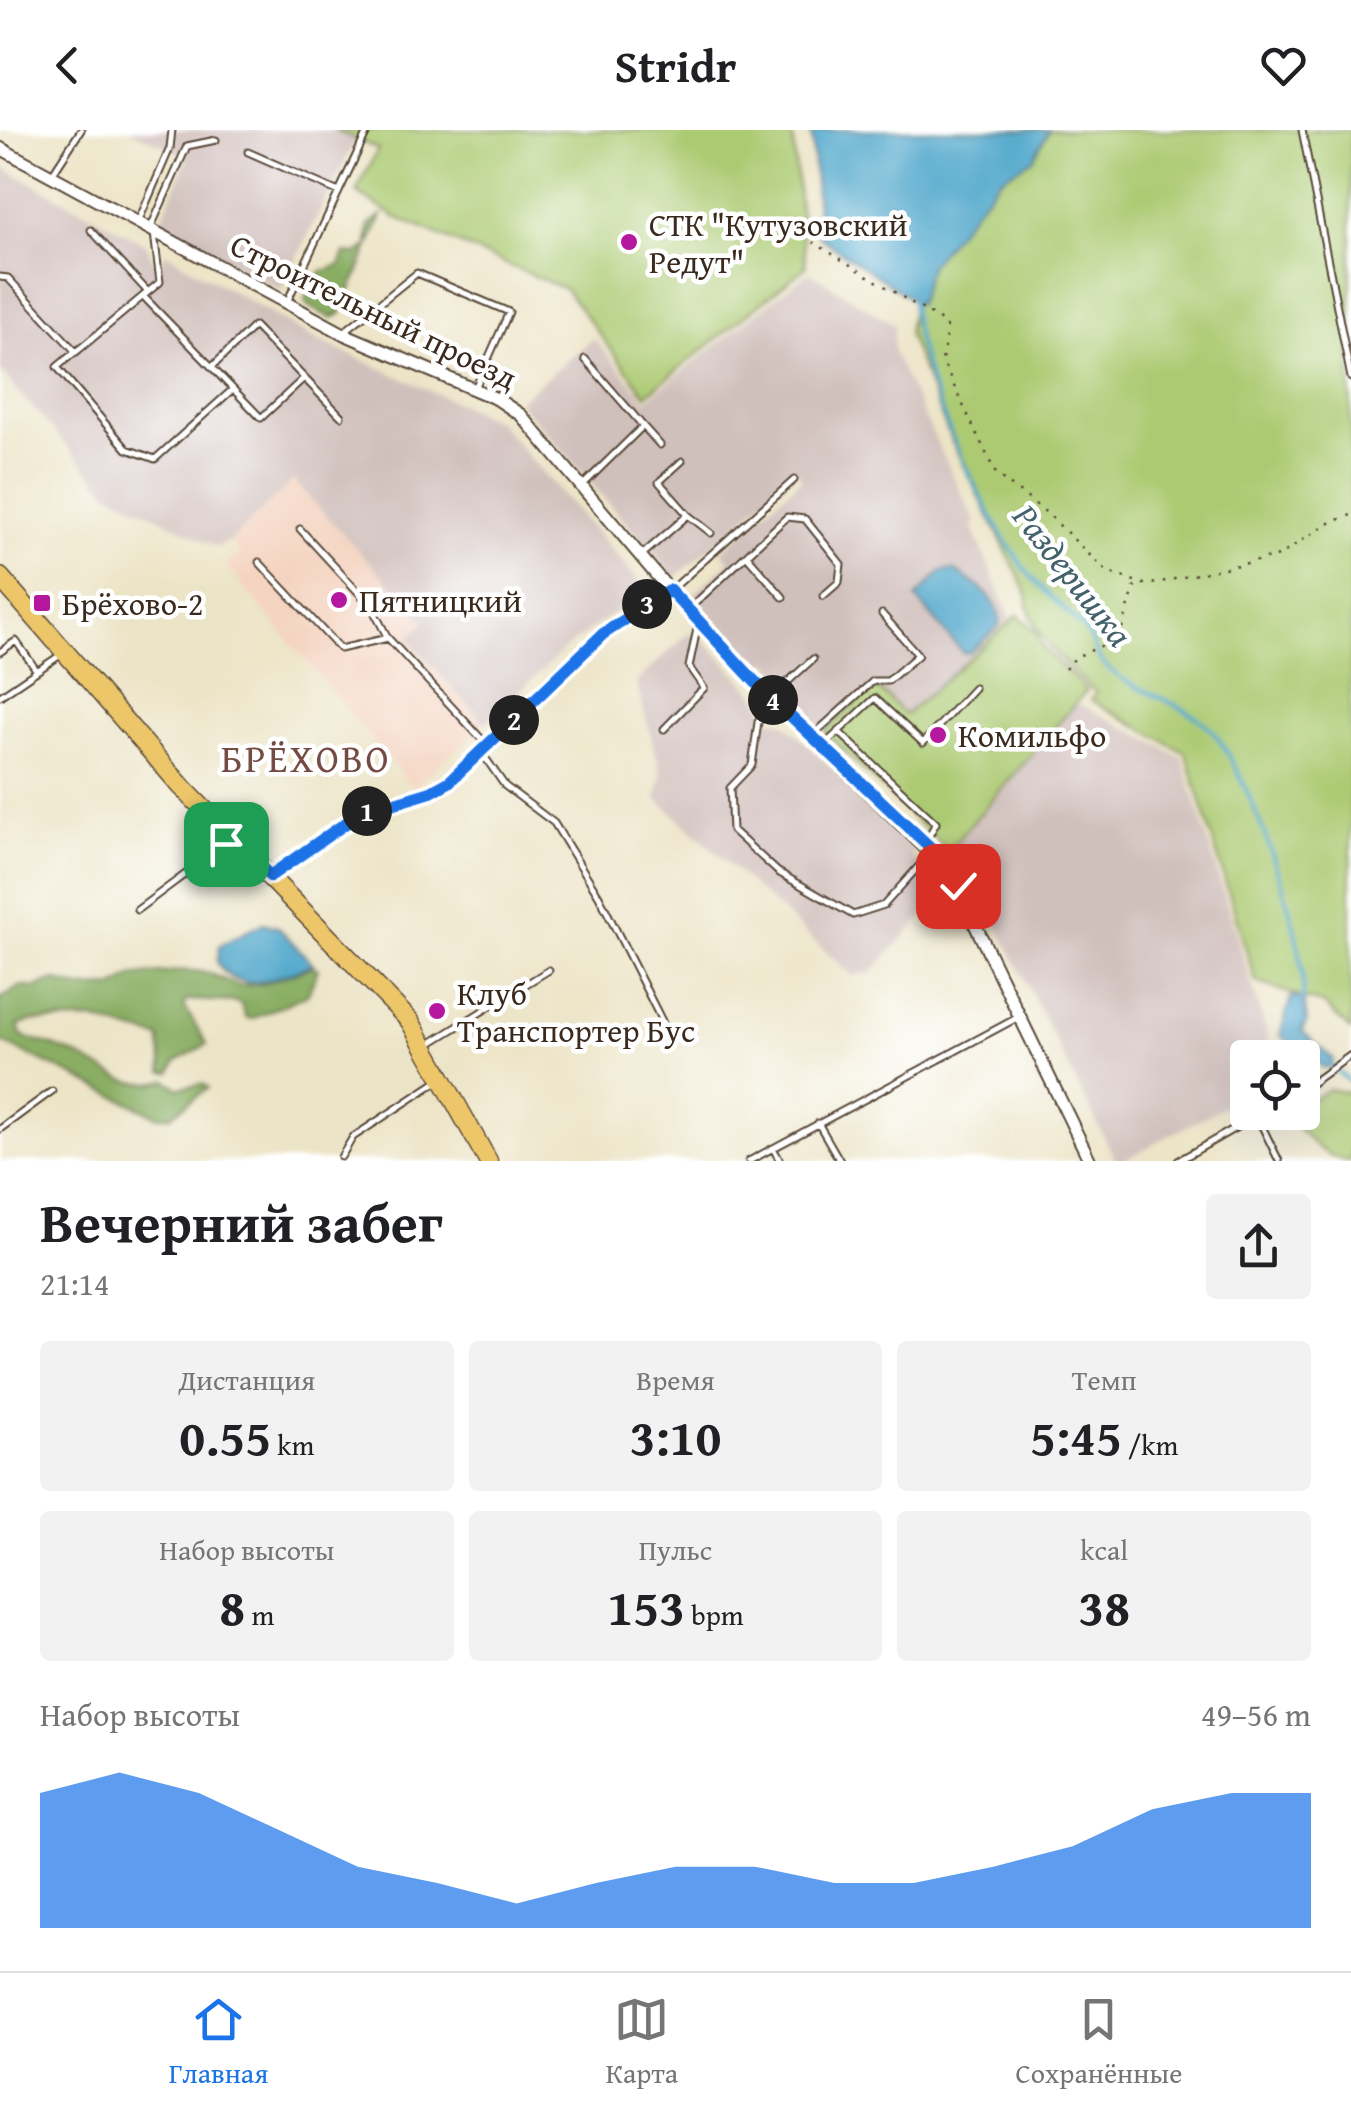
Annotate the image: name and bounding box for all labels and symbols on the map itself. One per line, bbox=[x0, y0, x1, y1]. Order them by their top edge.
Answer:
place label: СТК "Кутузовский Редут" bbox=[649, 201, 908, 285]
street label: Строительный проезд bbox=[223, 221, 525, 401]
marker: СТК "Кутузовский Редут" bbox=[618, 231, 640, 253]
water label: Раздеришка bbox=[1000, 492, 1145, 657]
place label: Пятницкий bbox=[359, 577, 522, 624]
pin: 3 bbox=[622, 579, 672, 629]
place label: Брёхово-2 bbox=[62, 580, 203, 627]
marker: Пятницкий bbox=[328, 589, 350, 611]
marker: Брёхово-2 bbox=[31, 592, 53, 614]
pin: 4 bbox=[748, 675, 798, 725]
pin: 2 bbox=[489, 695, 539, 745]
place label: Комильфо bbox=[958, 712, 1106, 759]
marker: Комильфо bbox=[927, 724, 949, 746]
district label: БРЁХОВО bbox=[221, 730, 391, 786]
pin: 1 bbox=[342, 786, 392, 836]
pin bbox=[184, 802, 269, 887]
pin bbox=[916, 844, 1001, 929]
place label: Клуб Транспортер Бус bbox=[457, 970, 695, 1054]
marker: Клуб Транспортер Бус bbox=[426, 1000, 448, 1022]

